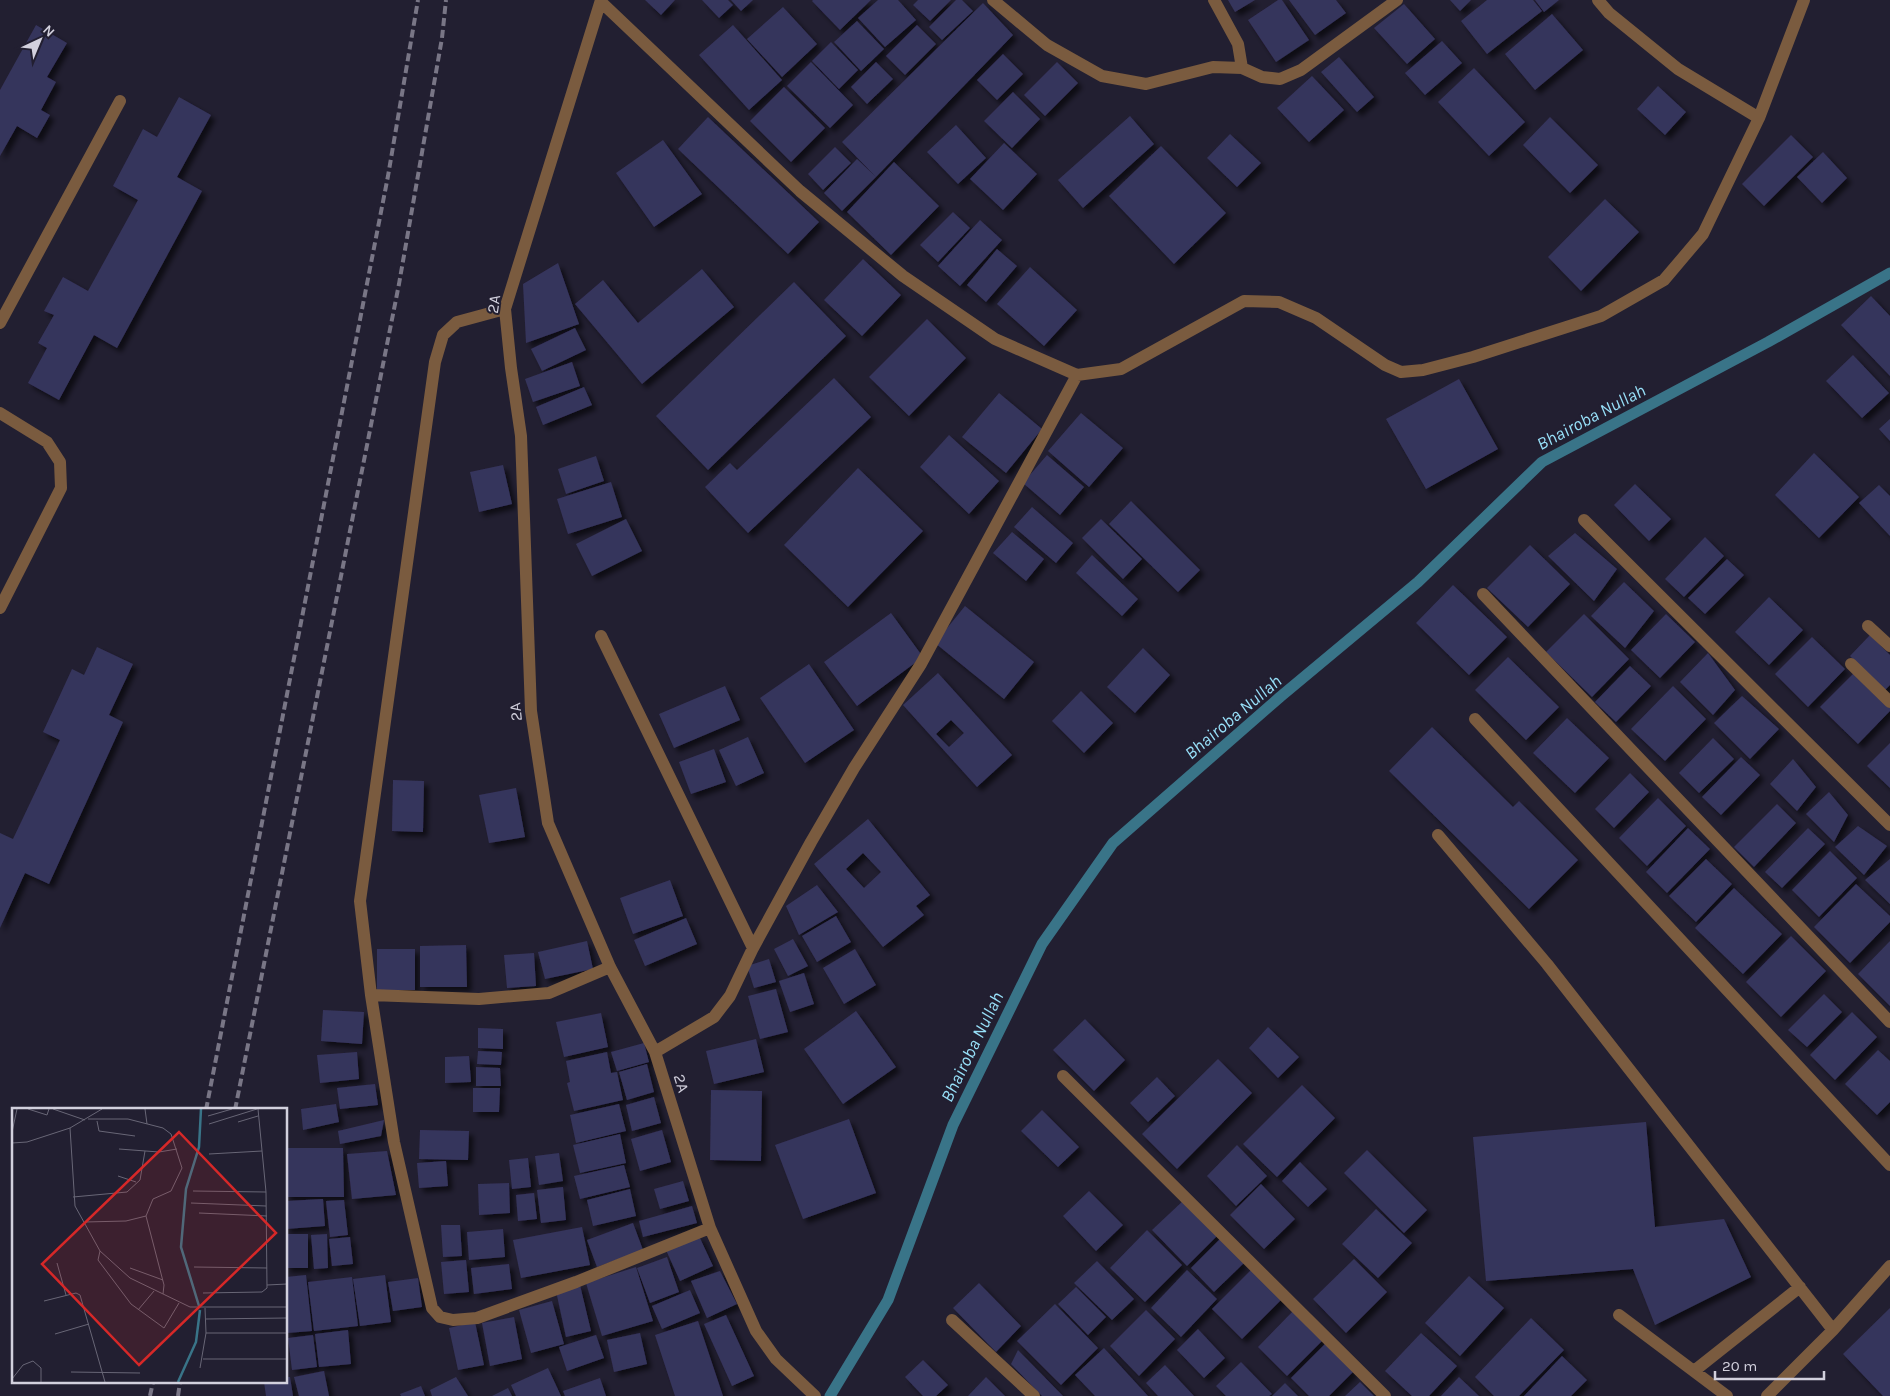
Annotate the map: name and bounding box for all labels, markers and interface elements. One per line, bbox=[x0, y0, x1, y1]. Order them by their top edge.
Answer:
north arrow bbox=[15, 15, 65, 65]
text: N bbox=[39, 21, 58, 41]
street label: 2A bbox=[483, 294, 504, 315]
water label: Bhairoba Nullah bbox=[1533, 379, 1649, 455]
water label: Bhairoba Nullah bbox=[1180, 670, 1286, 764]
street label: 2A bbox=[505, 702, 526, 722]
water label: Bhairoba Nullah bbox=[936, 988, 1008, 1106]
street label: 2A bbox=[670, 1072, 693, 1095]
inset map bbox=[12, 1108, 288, 1384]
scale bar bbox=[1715, 1348, 1824, 1380]
text: 20 m bbox=[1722, 1357, 1757, 1375]

